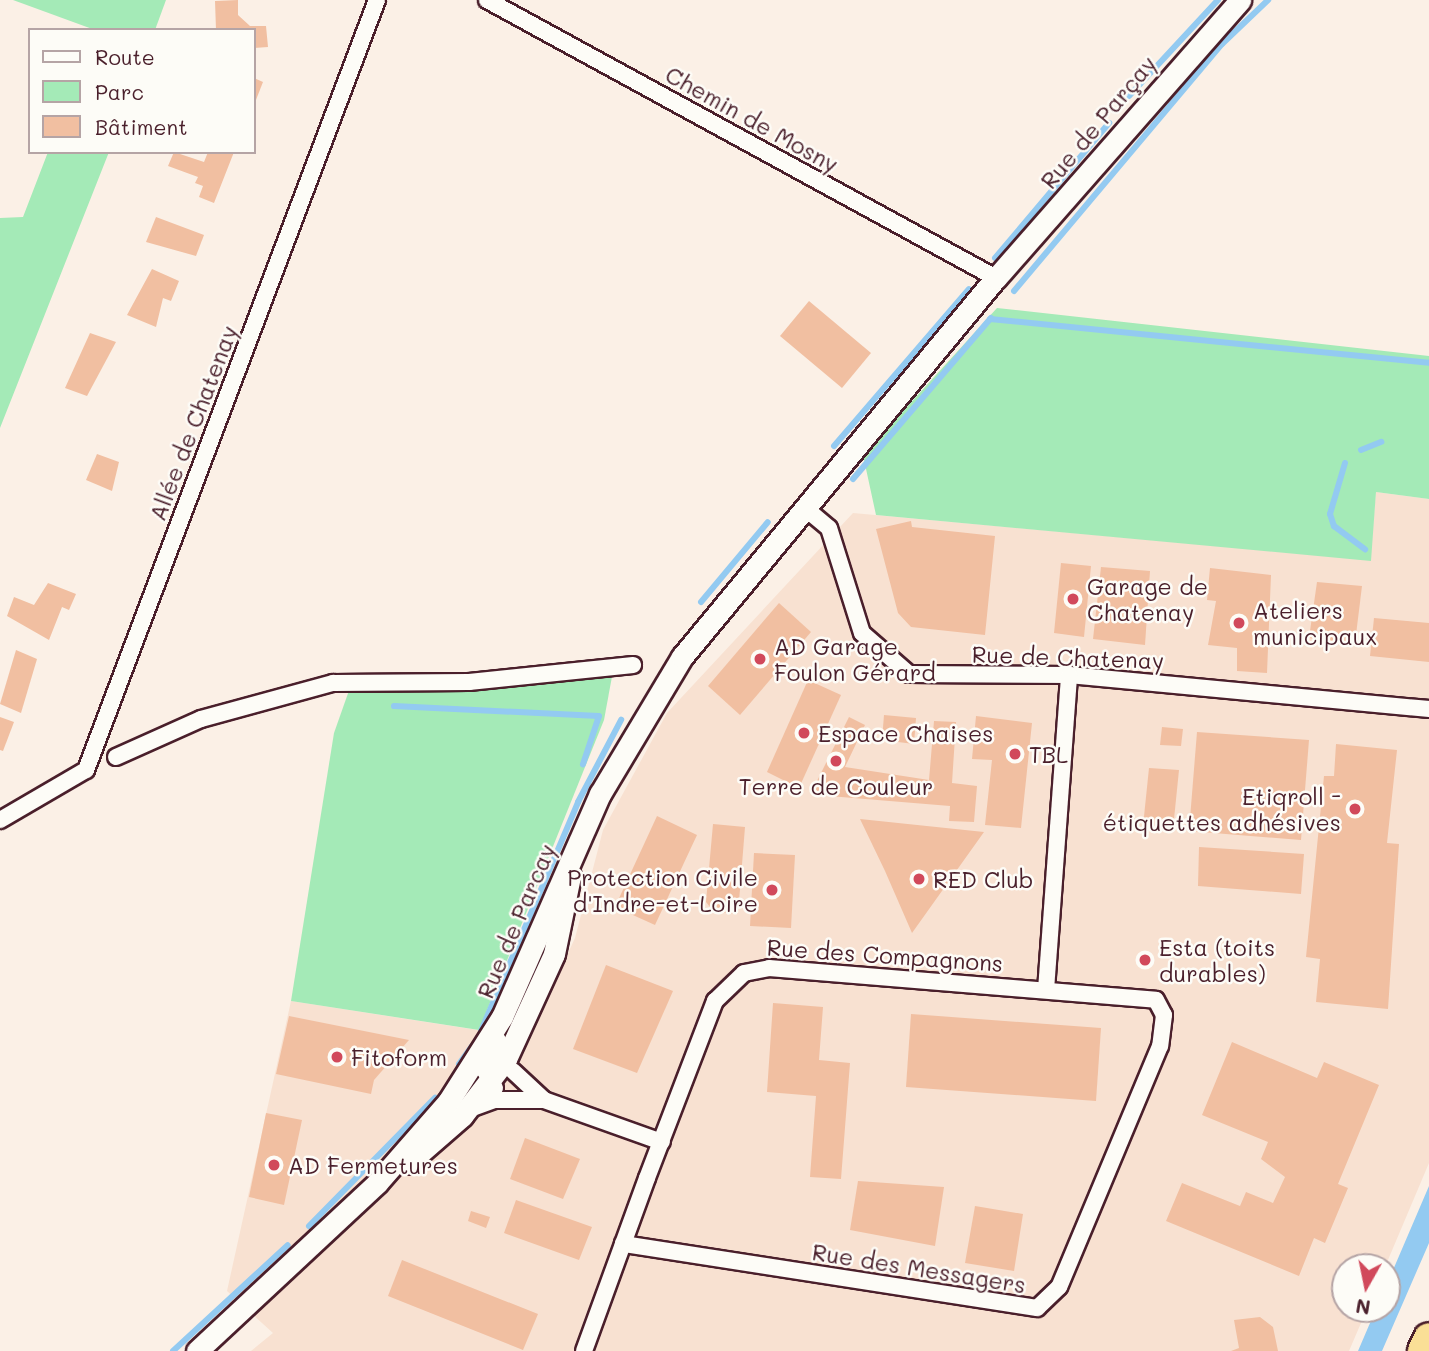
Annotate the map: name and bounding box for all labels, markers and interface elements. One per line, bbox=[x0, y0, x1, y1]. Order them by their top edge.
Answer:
legend bbox=[28, 28, 256, 154]
text: Route bbox=[95, 43, 155, 70]
street label: Rue de Parçay bbox=[1034, 50, 1162, 194]
street label: Chemin de Mosny bbox=[661, 60, 843, 178]
text: Parc bbox=[95, 78, 144, 105]
text: Bâtiment bbox=[95, 113, 187, 140]
street label: Allée de Chatenay bbox=[143, 322, 243, 524]
place label: Garage de Chatenay bbox=[1087, 572, 1208, 626]
marker: Garage de Chatenay bbox=[1065, 591, 1081, 607]
place label: Ateliers municipaux bbox=[1253, 596, 1377, 650]
marker: Ateliers municipaux bbox=[1231, 615, 1247, 631]
place label: AD Garage Foulon Gérard bbox=[774, 632, 936, 686]
street label: Rue de Chatenay bbox=[971, 640, 1165, 674]
marker: AD Garage Foulon Gérard bbox=[752, 651, 768, 667]
place label: Espace Chaises bbox=[818, 719, 993, 747]
marker: Espace Chaises bbox=[796, 725, 812, 741]
place label: TBL bbox=[1029, 740, 1068, 768]
marker: TBL bbox=[1007, 746, 1023, 762]
marker: Terre de Couleur bbox=[828, 753, 844, 769]
place label: Terre de Couleur bbox=[739, 772, 933, 800]
place label: Etiqroll - étiquettes adhésives bbox=[1103, 782, 1341, 836]
marker: Etiqroll - étiquettes adhésives bbox=[1347, 801, 1363, 817]
street label: Rue de Parcay bbox=[471, 840, 561, 1002]
place label: Protection Civile d'Indre-et-Loire bbox=[567, 863, 758, 917]
place label: RED Club bbox=[933, 865, 1034, 893]
marker: RED Club bbox=[911, 871, 927, 887]
marker: Protection Civile d'Indre-et-Loire bbox=[764, 882, 780, 898]
street label: Rue des Compagnons bbox=[766, 933, 1004, 977]
place label: Esta (toits durables) bbox=[1159, 933, 1275, 987]
marker: Esta (toits durables) bbox=[1137, 952, 1153, 968]
place label: Fitoform bbox=[351, 1043, 447, 1071]
marker: Fitoform bbox=[329, 1049, 345, 1065]
place label: AD Fermetures bbox=[288, 1151, 458, 1179]
marker: AD Fermetures bbox=[266, 1157, 282, 1173]
street label: Rue des Messagers bbox=[810, 1237, 1028, 1299]
north arrow bbox=[1331, 1253, 1401, 1323]
text: N bbox=[1354, 1294, 1372, 1321]

